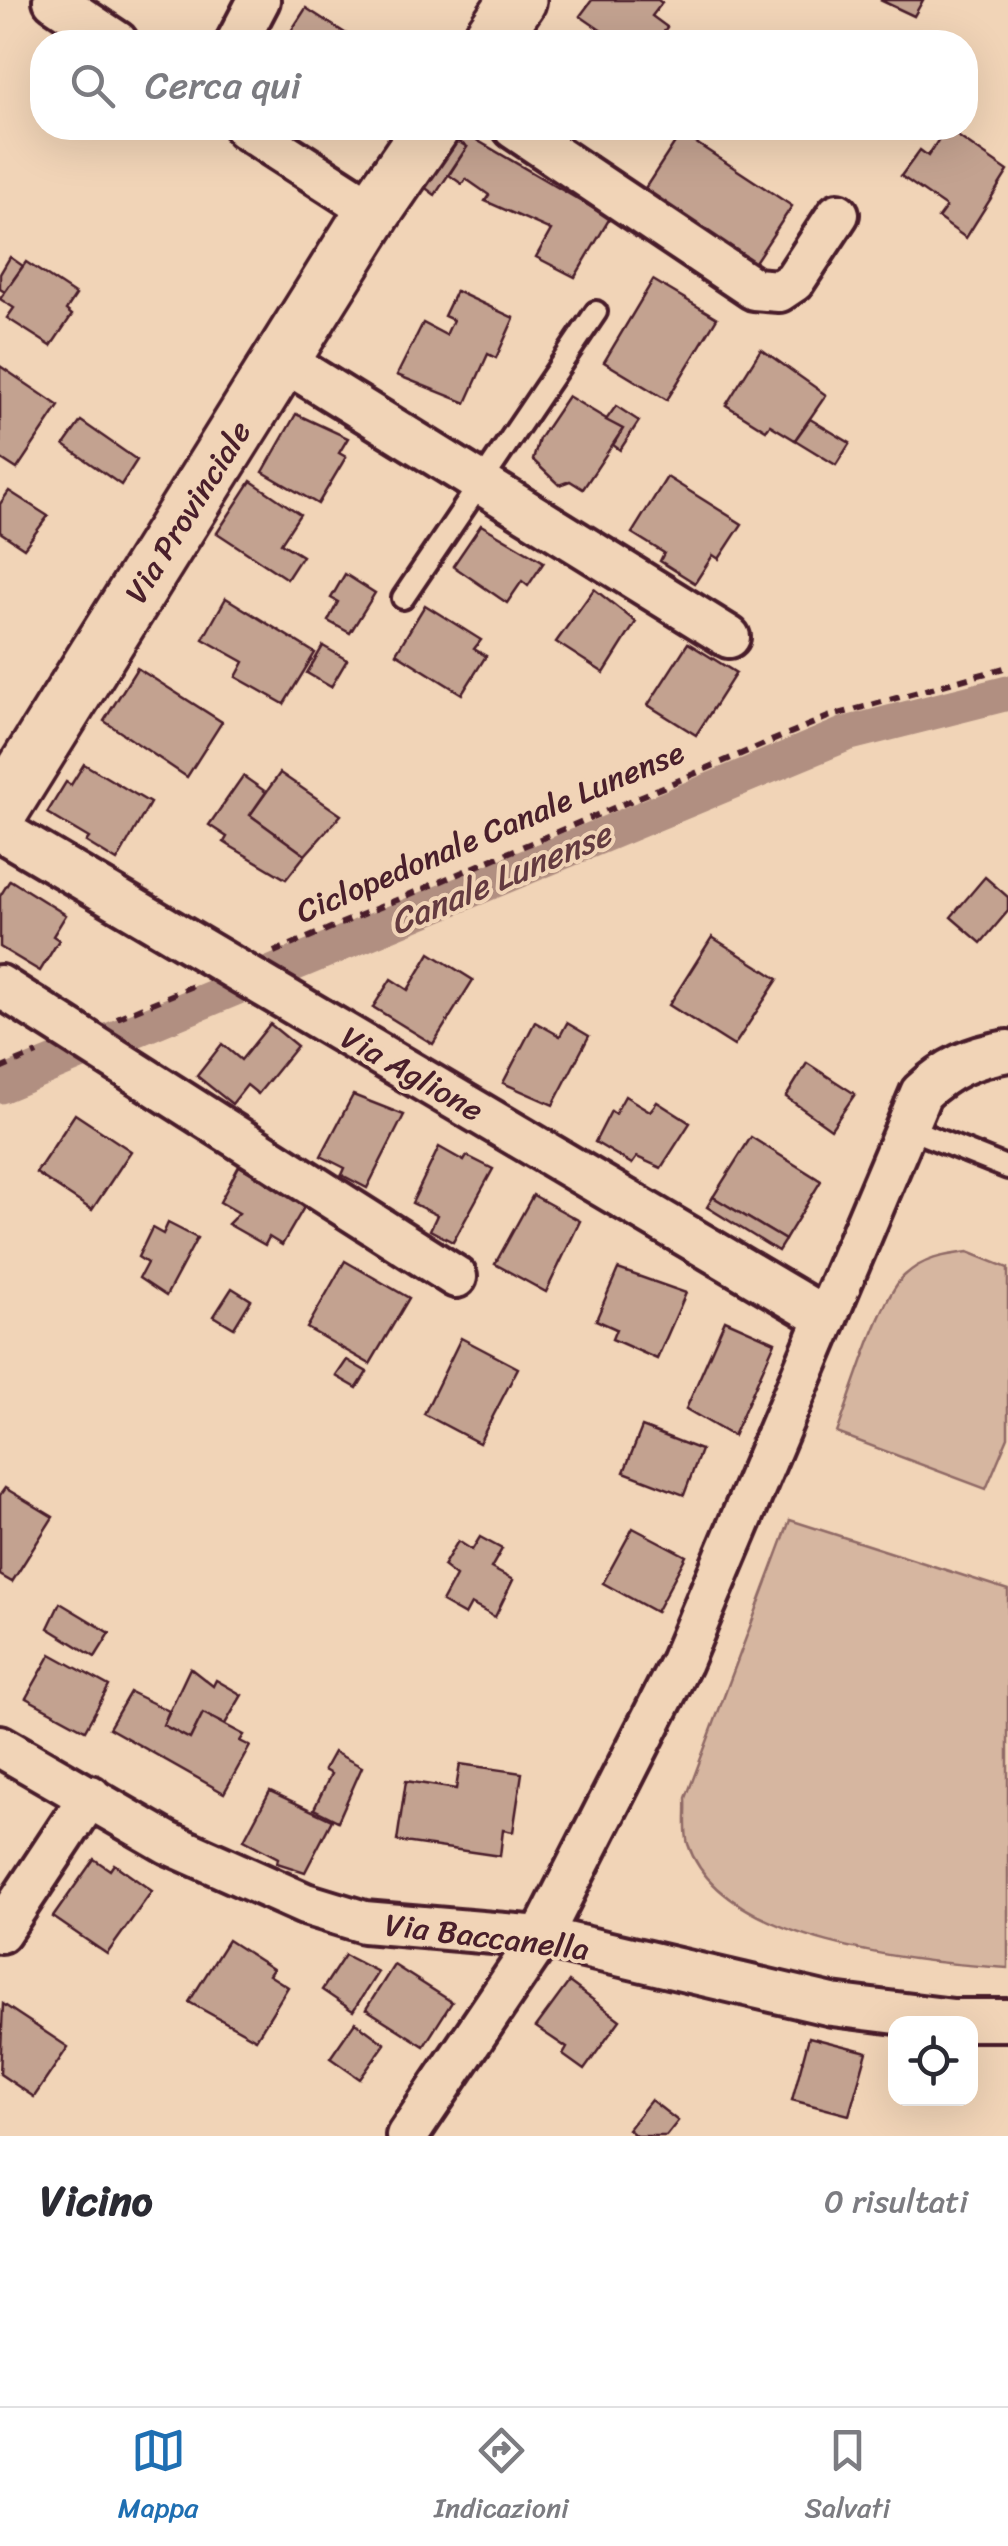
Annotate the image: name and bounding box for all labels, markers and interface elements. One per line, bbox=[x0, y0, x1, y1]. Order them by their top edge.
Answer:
search box bbox=[30, 30, 978, 140]
text: Cerca qui bbox=[145, 52, 301, 119]
icon: search bbox=[65, 58, 120, 113]
street label: Via Provinciale bbox=[109, 409, 267, 615]
street label: Ciclopedonale Canale Lunense bbox=[291, 733, 689, 931]
water label: Canale Lunense bbox=[384, 813, 616, 943]
street label: Via Aglione bbox=[330, 1010, 494, 1138]
street label: Via Baccanella bbox=[382, 1896, 592, 1978]
map controls bbox=[888, 2016, 978, 2106]
button: locate bbox=[888, 2016, 978, 2106]
text: Vicino bbox=[40, 2164, 153, 2238]
text: 0 risultati bbox=[824, 2173, 968, 2230]
tab: Mappa bbox=[118, 2423, 198, 2532]
tab: Indicazioni bbox=[434, 2423, 569, 2532]
tab: Salvati bbox=[804, 2423, 890, 2532]

